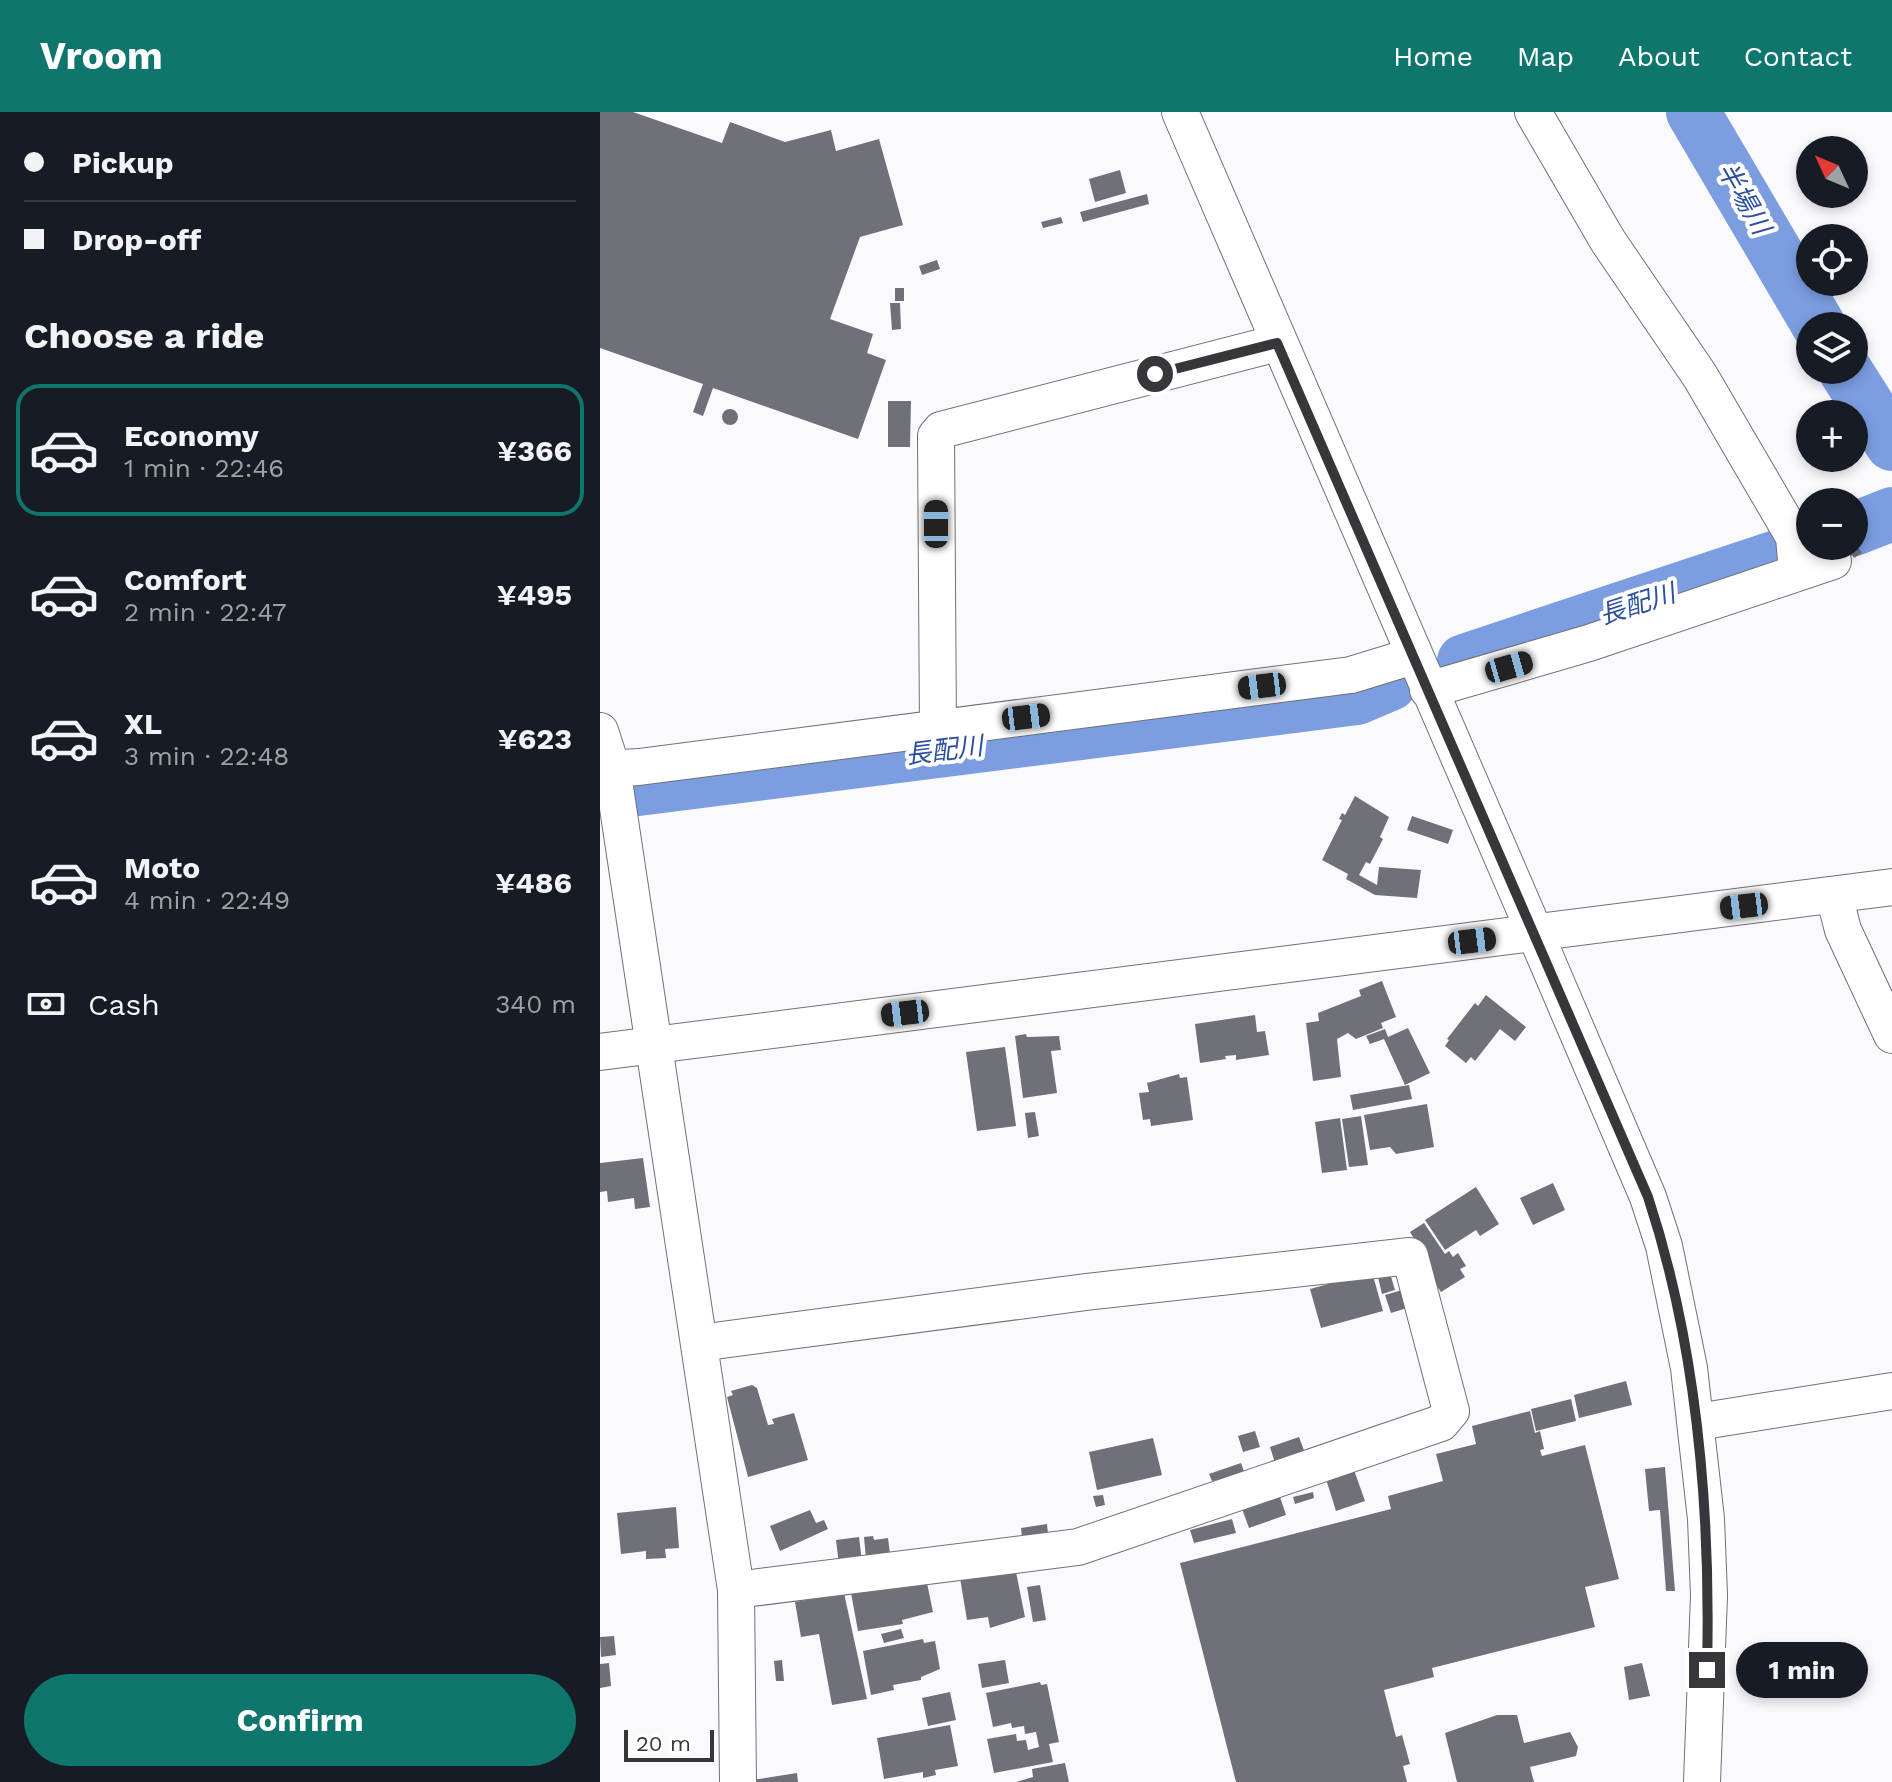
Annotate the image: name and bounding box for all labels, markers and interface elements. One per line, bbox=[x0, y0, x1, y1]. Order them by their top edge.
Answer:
text: Vroom bbox=[40, 34, 163, 78]
text: Home bbox=[1393, 40, 1473, 73]
text: Map bbox=[1517, 40, 1574, 73]
text: About bbox=[1618, 40, 1700, 73]
text: Contact bbox=[1744, 40, 1852, 73]
north arrow bbox=[1796, 136, 1868, 208]
map controls bbox=[1796, 136, 1868, 560]
text: Pickup bbox=[72, 145, 174, 180]
water label: 半場川 bbox=[1712, 157, 1778, 242]
text: Drop-off bbox=[72, 222, 201, 257]
button: locate bbox=[1796, 224, 1868, 296]
button: layers bbox=[1796, 312, 1868, 384]
text: Choose a ride bbox=[24, 315, 264, 357]
route start bbox=[1137, 356, 1173, 392]
button: + bbox=[1796, 400, 1868, 472]
icon: car bbox=[28, 414, 100, 486]
text: Economy bbox=[124, 418, 259, 453]
text: ¥366 bbox=[497, 433, 572, 468]
text: 1 min · 22:46 bbox=[124, 453, 284, 483]
button: − bbox=[1796, 488, 1868, 560]
car bbox=[924, 500, 948, 548]
icon: car bbox=[28, 558, 100, 630]
text: Comfort bbox=[124, 562, 246, 597]
text: ¥495 bbox=[497, 577, 572, 612]
water label: 長配川 bbox=[1595, 577, 1682, 630]
text: 2 min · 22:47 bbox=[124, 597, 287, 627]
car bbox=[1483, 649, 1535, 685]
car bbox=[1237, 671, 1287, 701]
icon: car bbox=[28, 702, 100, 774]
car bbox=[1001, 702, 1051, 732]
text: XL bbox=[124, 706, 162, 741]
text: ¥623 bbox=[498, 721, 572, 756]
water label: 長配川 bbox=[903, 730, 988, 770]
text: 3 min · 22:48 bbox=[124, 741, 289, 771]
icon: car bbox=[28, 846, 100, 918]
text: Moto bbox=[124, 850, 200, 885]
text: ¥486 bbox=[495, 865, 572, 900]
text: 4 min · 22:49 bbox=[124, 885, 290, 915]
car bbox=[1719, 891, 1769, 921]
car bbox=[1447, 926, 1497, 956]
icon: cash bbox=[24, 982, 68, 1026]
text: Cash bbox=[88, 987, 160, 1022]
text: 340 m bbox=[495, 989, 576, 1019]
car bbox=[880, 998, 930, 1028]
callout: 1 min bbox=[1735, 1642, 1867, 1698]
route end bbox=[1689, 1652, 1725, 1688]
text: 1 min bbox=[1769, 1655, 1835, 1685]
button: Confirm bbox=[24, 1674, 576, 1766]
scale bar bbox=[624, 1726, 714, 1762]
text: 20 m bbox=[636, 1731, 691, 1756]

